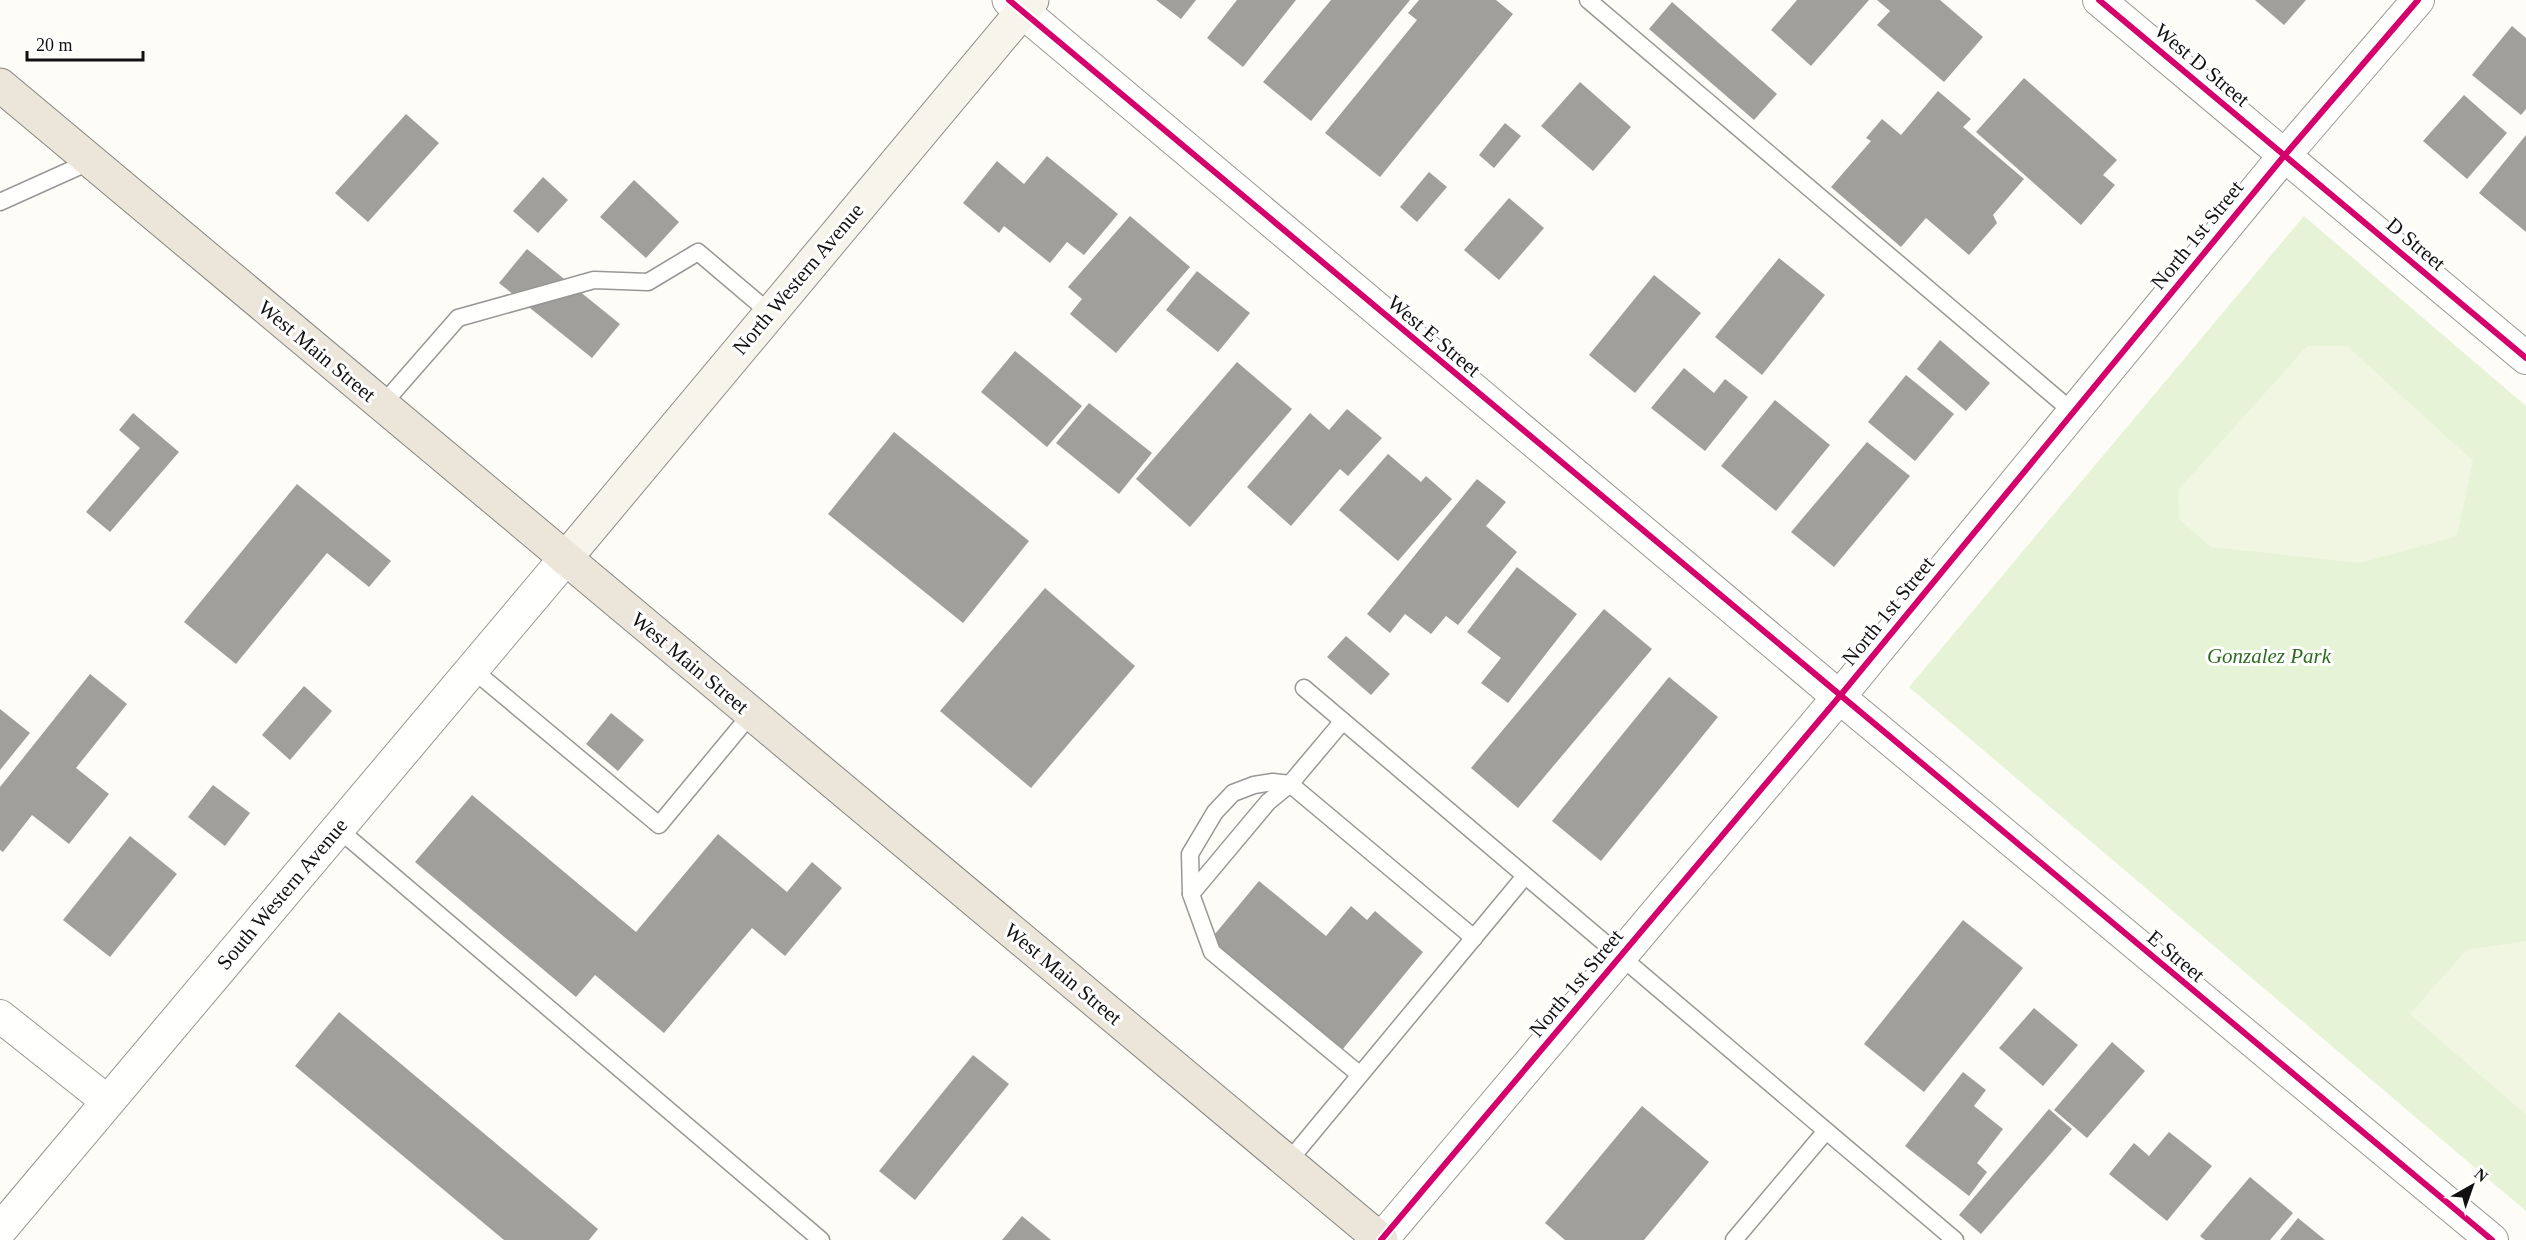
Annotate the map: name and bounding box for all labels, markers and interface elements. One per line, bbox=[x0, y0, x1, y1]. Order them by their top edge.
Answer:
street label: West D Street bbox=[2150, 18, 2254, 112]
scale bar bbox=[27, 24, 142, 62]
text: 20 m bbox=[36, 35, 73, 55]
street label: North 1st Street bbox=[2146, 176, 2248, 294]
street label: North Western Avenue bbox=[728, 199, 868, 359]
street label: D Street bbox=[2382, 213, 2450, 276]
street label: West E Street bbox=[1383, 290, 1485, 382]
street label: West Main Street bbox=[254, 295, 380, 407]
street label: North 1st Street bbox=[1837, 552, 1939, 670]
street label: West Main Street bbox=[627, 607, 753, 719]
park label: Gonzalez Park bbox=[2207, 644, 2332, 668]
street label: South Western Avenue bbox=[212, 814, 352, 974]
street label: West Main Street bbox=[1000, 918, 1126, 1030]
street label: North 1st Street bbox=[1524, 924, 1628, 1042]
street label: E Street bbox=[2143, 925, 2210, 987]
north arrow bbox=[2442, 1156, 2502, 1216]
text: N bbox=[2471, 1165, 2492, 1185]

